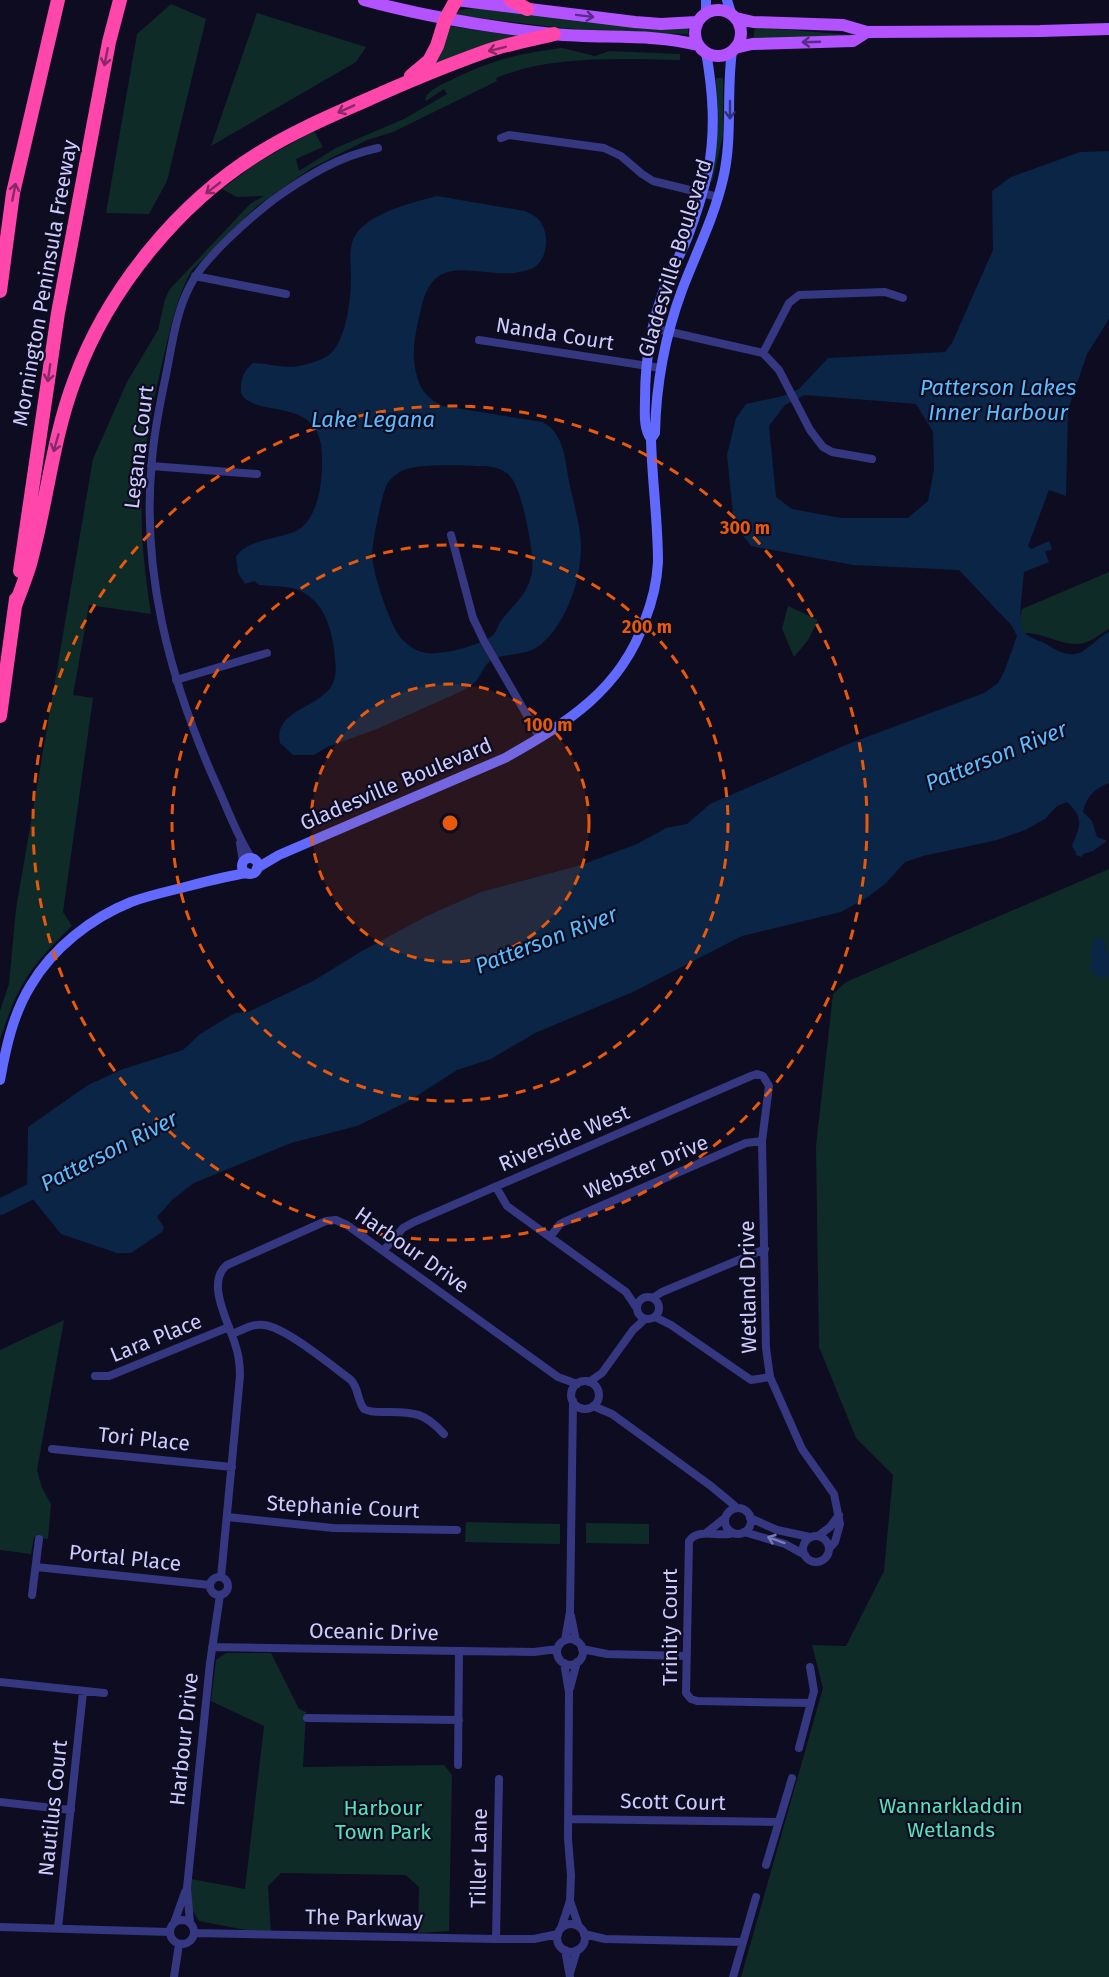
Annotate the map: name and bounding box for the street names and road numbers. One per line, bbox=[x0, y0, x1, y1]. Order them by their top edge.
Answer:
street label: Mornington Peninsula Freeway bbox=[7, 137, 83, 428]
street label: Gladesville Boulevard bbox=[632, 156, 718, 360]
street label: Nanda Court bbox=[494, 312, 616, 356]
street label: Legana Court bbox=[119, 383, 160, 510]
street label: Gladesville Boulevard bbox=[296, 732, 496, 836]
street label: Riverside West bbox=[495, 1099, 634, 1177]
street label: Webster Drive bbox=[580, 1129, 712, 1205]
street label: Harbour Drive bbox=[350, 1201, 474, 1299]
street label: Wetland Drive bbox=[734, 1220, 762, 1354]
street label: Lara Place bbox=[106, 1308, 206, 1368]
street label: Tori Place bbox=[97, 1421, 191, 1457]
street label: Stephanie Court bbox=[266, 1490, 421, 1524]
street label: Portal Place bbox=[68, 1539, 182, 1577]
street label: Trinity Court bbox=[657, 1568, 683, 1686]
street label: Oceanic Drive bbox=[309, 1618, 439, 1646]
street label: Harbour Drive bbox=[164, 1671, 204, 1807]
street label: Nautilus Court bbox=[33, 1738, 73, 1877]
street label: Scott Court bbox=[620, 1788, 726, 1816]
street label: Tiller Lane bbox=[465, 1808, 493, 1908]
street label: The Parkway bbox=[305, 1904, 424, 1932]

